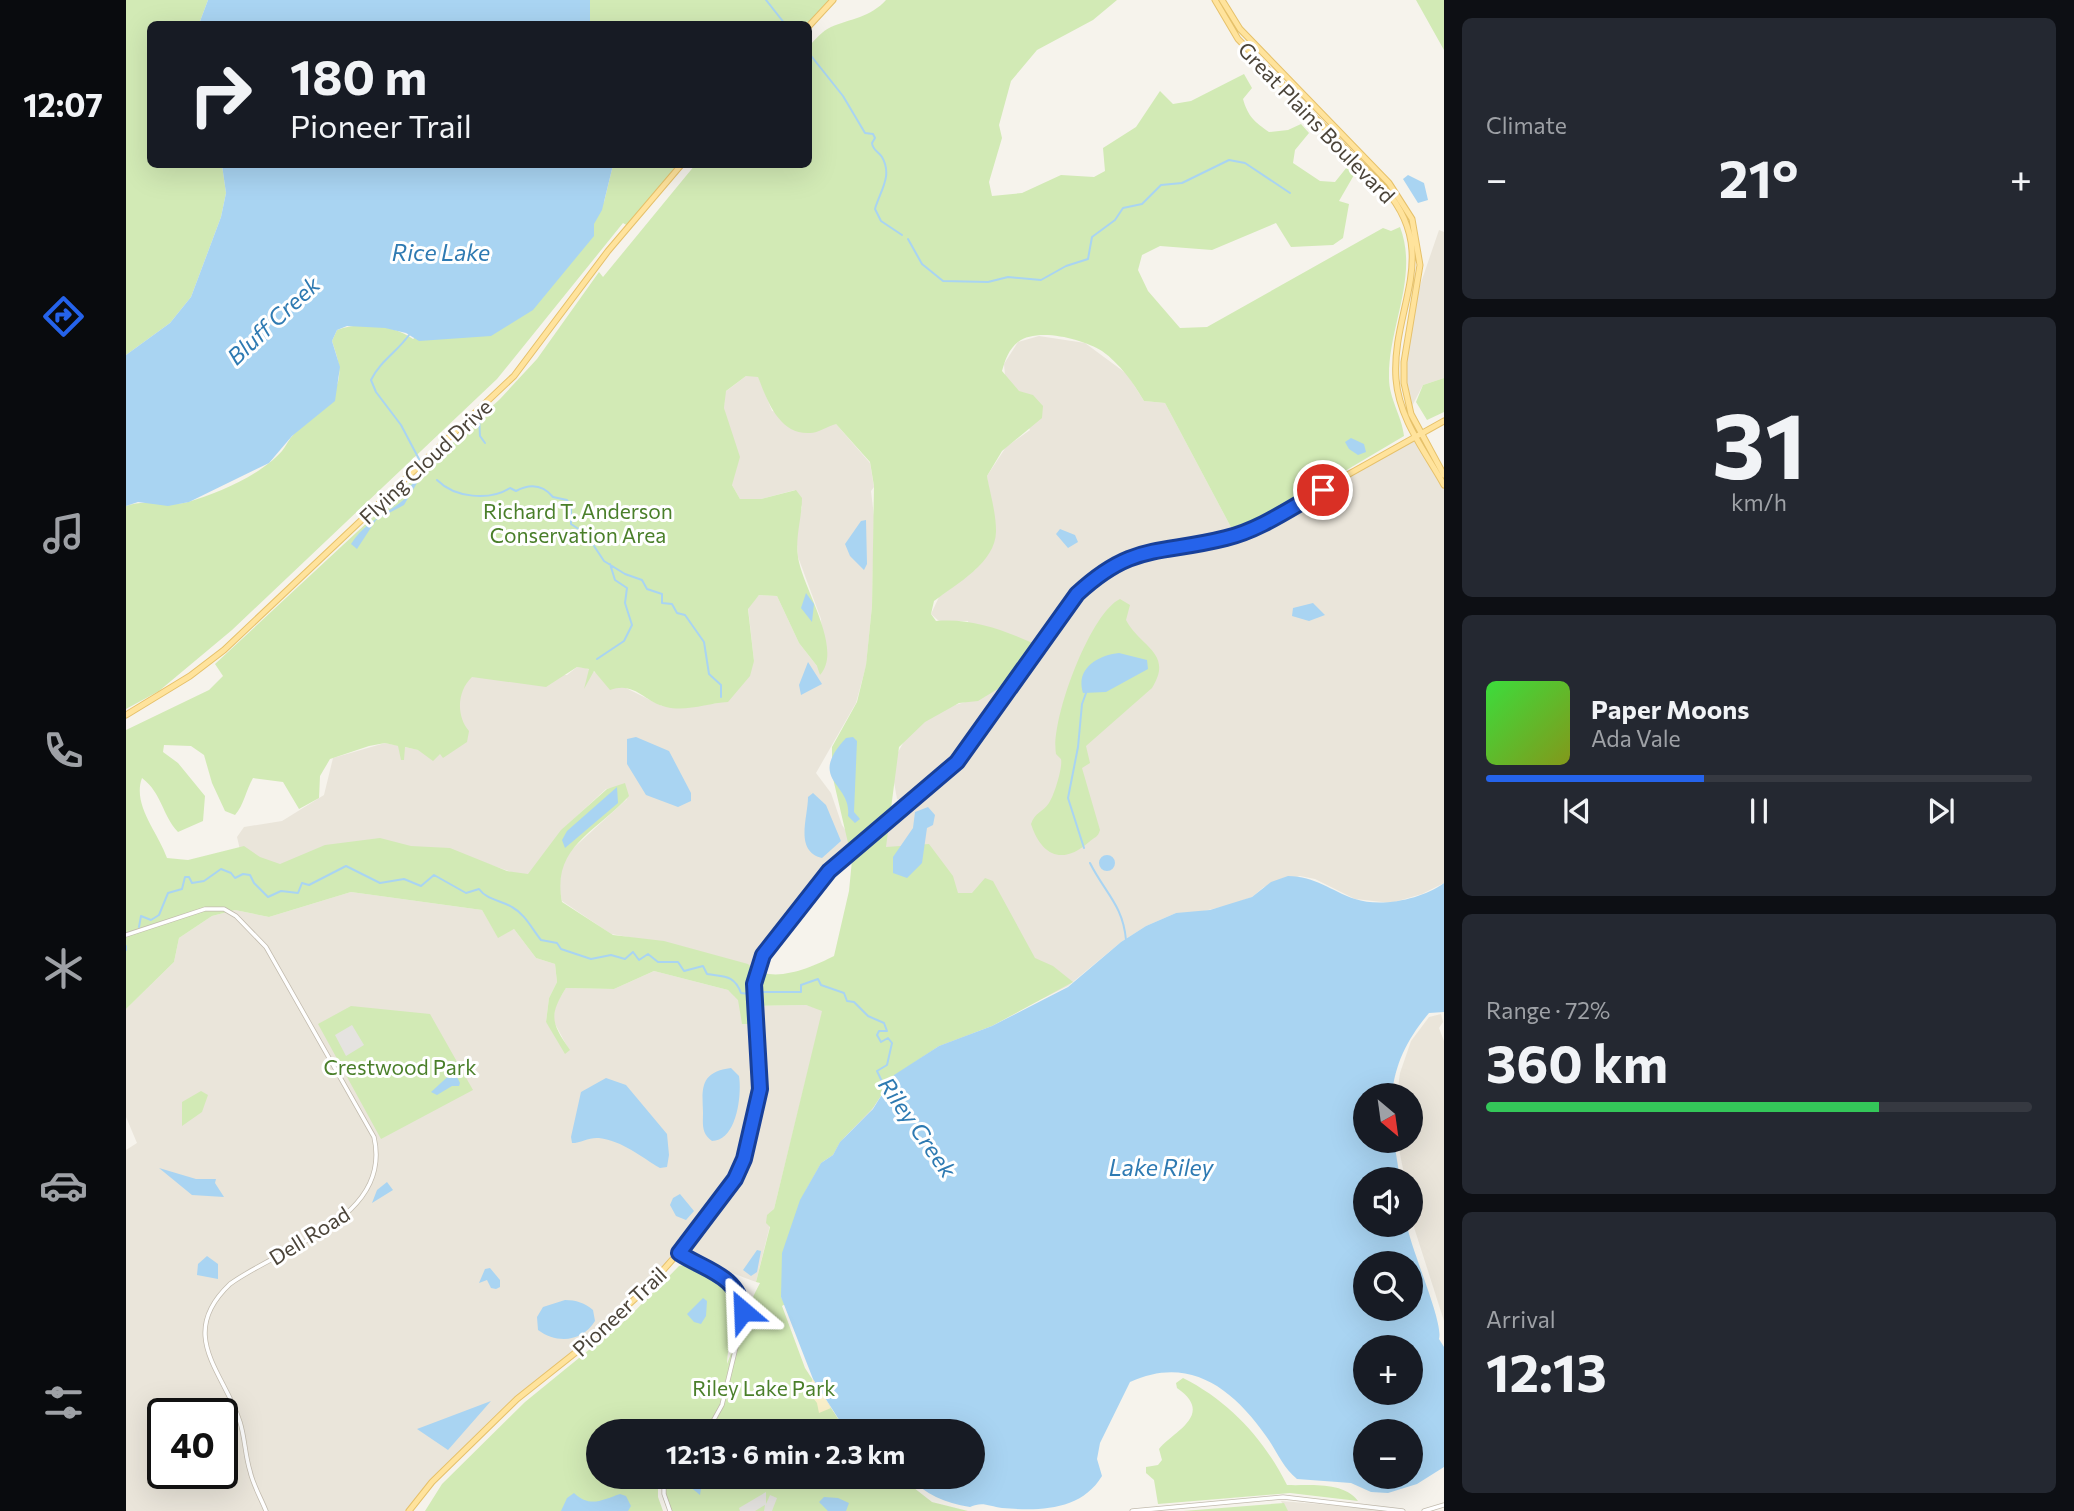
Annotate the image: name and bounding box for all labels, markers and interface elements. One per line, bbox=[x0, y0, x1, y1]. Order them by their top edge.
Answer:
street label: Great Plains Boulevard bbox=[1234, 36, 1400, 208]
text: 180 m bbox=[290, 45, 427, 105]
icon: right bbox=[175, 49, 266, 140]
text: 12:07 bbox=[23, 84, 103, 124]
text: Pioneer Trail bbox=[290, 105, 472, 145]
text: Climate bbox=[1486, 111, 1567, 139]
text: 21° bbox=[1719, 145, 1798, 209]
text: − bbox=[1486, 154, 1508, 201]
text: + bbox=[2010, 154, 2032, 201]
water label: Rice Lake bbox=[392, 238, 490, 266]
water label: Bluff Creek bbox=[221, 270, 326, 370]
icon: directions bbox=[39, 292, 88, 341]
text: 31 bbox=[1712, 386, 1806, 498]
street label: Flying Cloud Drive bbox=[354, 393, 496, 529]
pin bbox=[1293, 460, 1353, 520]
icon: arrive bbox=[1304, 471, 1342, 509]
text: km/h bbox=[1731, 488, 1787, 516]
park label: Richard T. Anderson Conservation Area bbox=[483, 498, 673, 547]
icon: music bbox=[39, 509, 88, 558]
text: Paper Moons bbox=[1591, 693, 1749, 724]
text: Ada Vale bbox=[1591, 724, 1681, 752]
icon: phone bbox=[39, 726, 88, 775]
icon: previous bbox=[1558, 792, 1596, 830]
icon: pause bbox=[1740, 792, 1778, 830]
icon: next bbox=[1922, 792, 1960, 830]
icon: climate bbox=[39, 944, 88, 993]
text: Range · 72% bbox=[1486, 996, 1610, 1024]
text: 360 km bbox=[1486, 1030, 1668, 1094]
park label: Crestwood Park bbox=[323, 1054, 477, 1079]
water label: Riley Creek bbox=[873, 1071, 963, 1183]
north arrow bbox=[1353, 1083, 1423, 1153]
map controls bbox=[1353, 1083, 1423, 1489]
water label: Lake Riley bbox=[1109, 1153, 1214, 1181]
icon: car bbox=[39, 1161, 88, 1210]
button: sound bbox=[1353, 1167, 1423, 1237]
street label: Dell Road bbox=[264, 1200, 354, 1270]
button: search bbox=[1353, 1251, 1423, 1321]
street label: Pioneer Trail bbox=[567, 1261, 671, 1361]
position arrow bbox=[706, 1274, 780, 1348]
text: Arrival bbox=[1486, 1305, 1556, 1333]
button: + bbox=[1353, 1335, 1423, 1405]
text: 12:13 bbox=[1486, 1339, 1607, 1403]
park label: Riley Lake Park bbox=[692, 1375, 836, 1400]
icon: filters bbox=[39, 1378, 88, 1427]
speed limit sign: 40 bbox=[147, 1398, 238, 1489]
button: − bbox=[1353, 1419, 1423, 1489]
text: 12:13 · 6 min · 2.3 km bbox=[666, 1438, 905, 1469]

